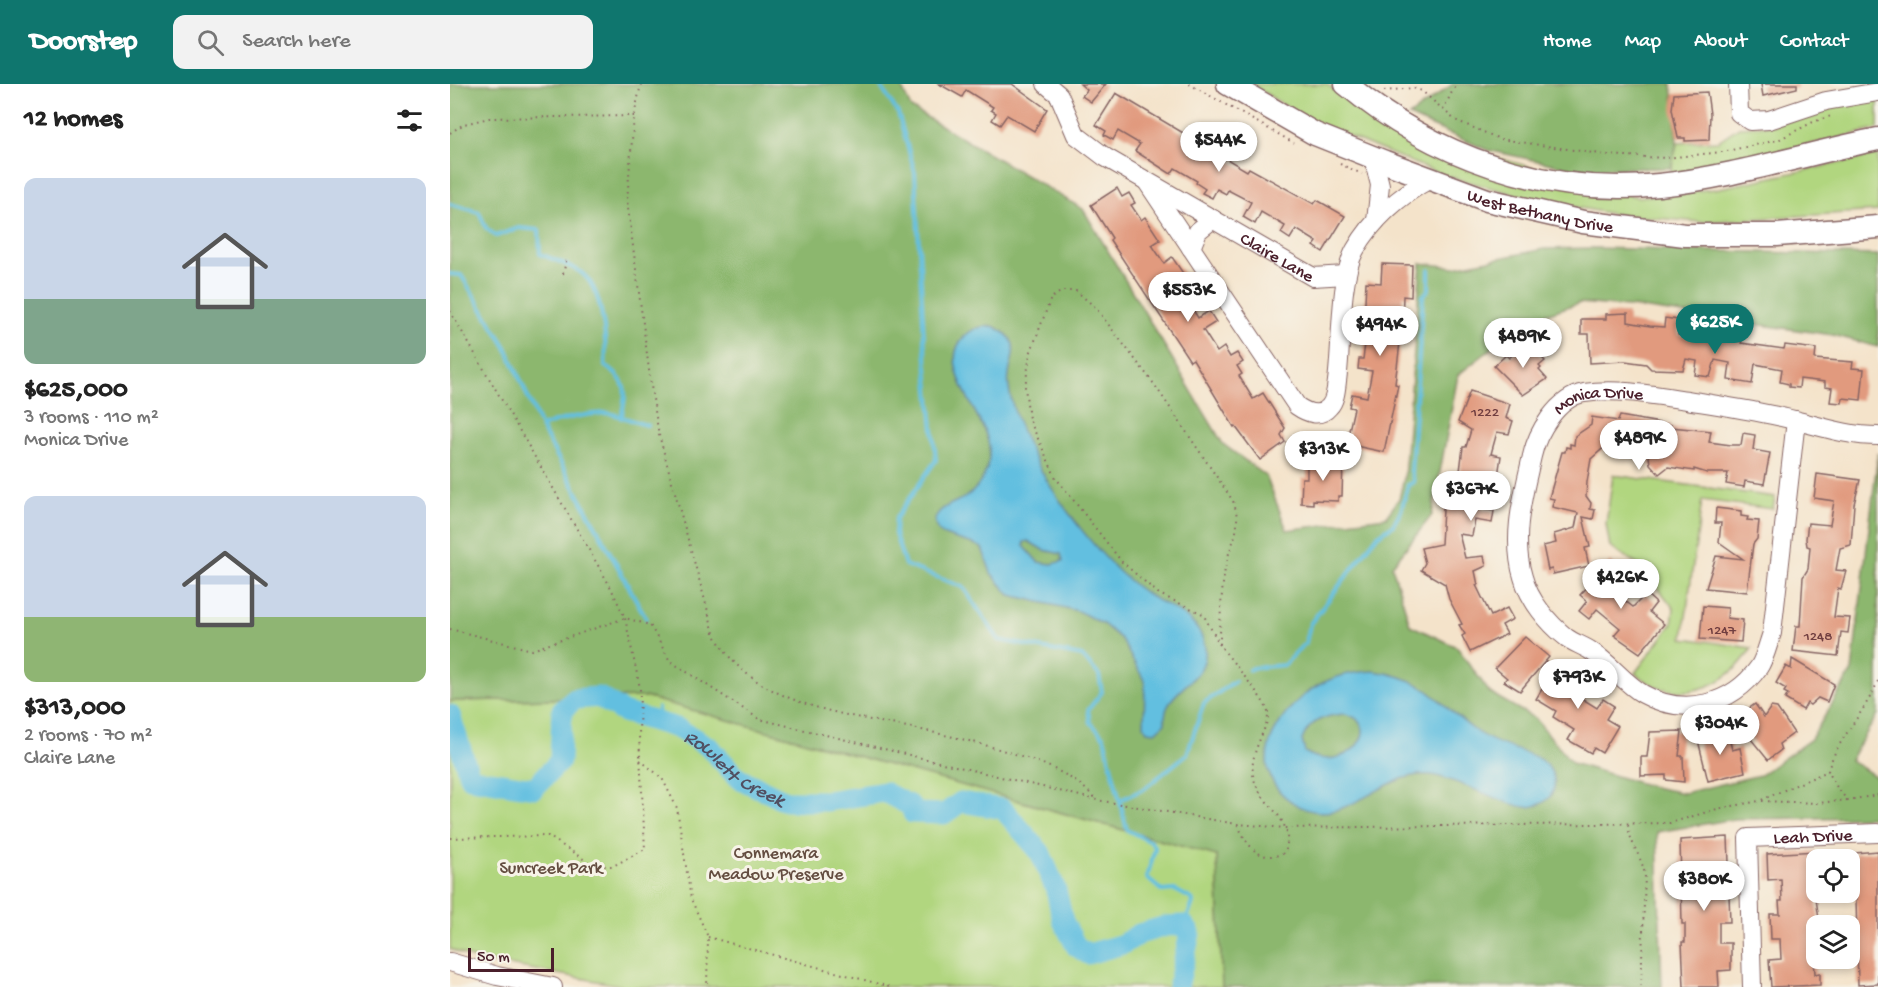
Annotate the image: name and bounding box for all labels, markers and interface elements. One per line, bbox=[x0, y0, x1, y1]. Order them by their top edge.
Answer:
search box bbox=[173, 15, 593, 69]
text: Doorstep bbox=[30, 26, 137, 59]
icon: search bbox=[194, 26, 227, 59]
text: Search here bbox=[242, 29, 351, 55]
text: Home bbox=[1543, 30, 1591, 55]
text: Map bbox=[1624, 30, 1661, 55]
text: About bbox=[1694, 30, 1747, 55]
text: Contact bbox=[1780, 30, 1848, 55]
icon: filters bbox=[393, 104, 426, 137]
text: 12 homes bbox=[24, 105, 122, 136]
pin: $544K bbox=[1177, 122, 1261, 173]
text: $544K bbox=[1194, 130, 1244, 153]
street label: West Bethany Drive bbox=[1463, 185, 1615, 239]
icon: home bbox=[171, 217, 279, 325]
street label: Claire Lane bbox=[1235, 229, 1318, 289]
pin: $553K bbox=[1146, 272, 1230, 323]
text: $553K bbox=[1162, 280, 1214, 303]
pin: $625K bbox=[1673, 304, 1757, 355]
pin: $494K bbox=[1338, 306, 1422, 357]
text: $625K bbox=[1690, 312, 1740, 335]
text: $494K bbox=[1356, 314, 1404, 337]
pin: $489K bbox=[1481, 318, 1565, 369]
text: $489K bbox=[1498, 326, 1548, 349]
text: $625,000 bbox=[24, 376, 128, 407]
street label: Monica Drive bbox=[1550, 383, 1645, 420]
house number: 1222 bbox=[1470, 404, 1499, 422]
text: 3 rooms · 110 m² bbox=[24, 407, 159, 430]
pin: $489K bbox=[1597, 420, 1681, 471]
text: $489K bbox=[1614, 428, 1664, 451]
text: Monica Drive bbox=[24, 430, 128, 453]
pin: $313K bbox=[1281, 431, 1365, 482]
text: $313K bbox=[1299, 439, 1347, 462]
pin: $367K bbox=[1429, 471, 1513, 522]
text: $367K bbox=[1446, 479, 1496, 502]
icon: home bbox=[171, 535, 279, 643]
pin: $426K bbox=[1579, 559, 1663, 610]
text: $426K bbox=[1596, 567, 1646, 590]
house number: 1247 bbox=[1707, 622, 1737, 640]
house number: 1248 bbox=[1803, 628, 1832, 646]
pin: $793K bbox=[1536, 659, 1620, 710]
text: $793K bbox=[1553, 667, 1603, 690]
text: $313,000 bbox=[24, 694, 126, 725]
pin: $304K bbox=[1678, 705, 1762, 756]
text: $304K bbox=[1694, 713, 1746, 736]
text: 2 rooms · 70 m² bbox=[24, 725, 152, 748]
water label: Rowlett Creek bbox=[679, 727, 789, 814]
text: Claire Lane bbox=[24, 748, 115, 771]
street label: Leah Drive bbox=[1773, 826, 1854, 850]
park label: Connemara Meadow Preserve bbox=[709, 844, 844, 886]
map controls bbox=[1806, 849, 1860, 969]
button: locate bbox=[1806, 849, 1860, 903]
park label: Suncreek Park bbox=[499, 859, 604, 880]
pin: $380K bbox=[1662, 861, 1746, 912]
text: $380K bbox=[1678, 869, 1730, 892]
button: layers bbox=[1806, 915, 1860, 969]
scale bar bbox=[468, 945, 554, 972]
text: 50 m bbox=[477, 949, 510, 968]

